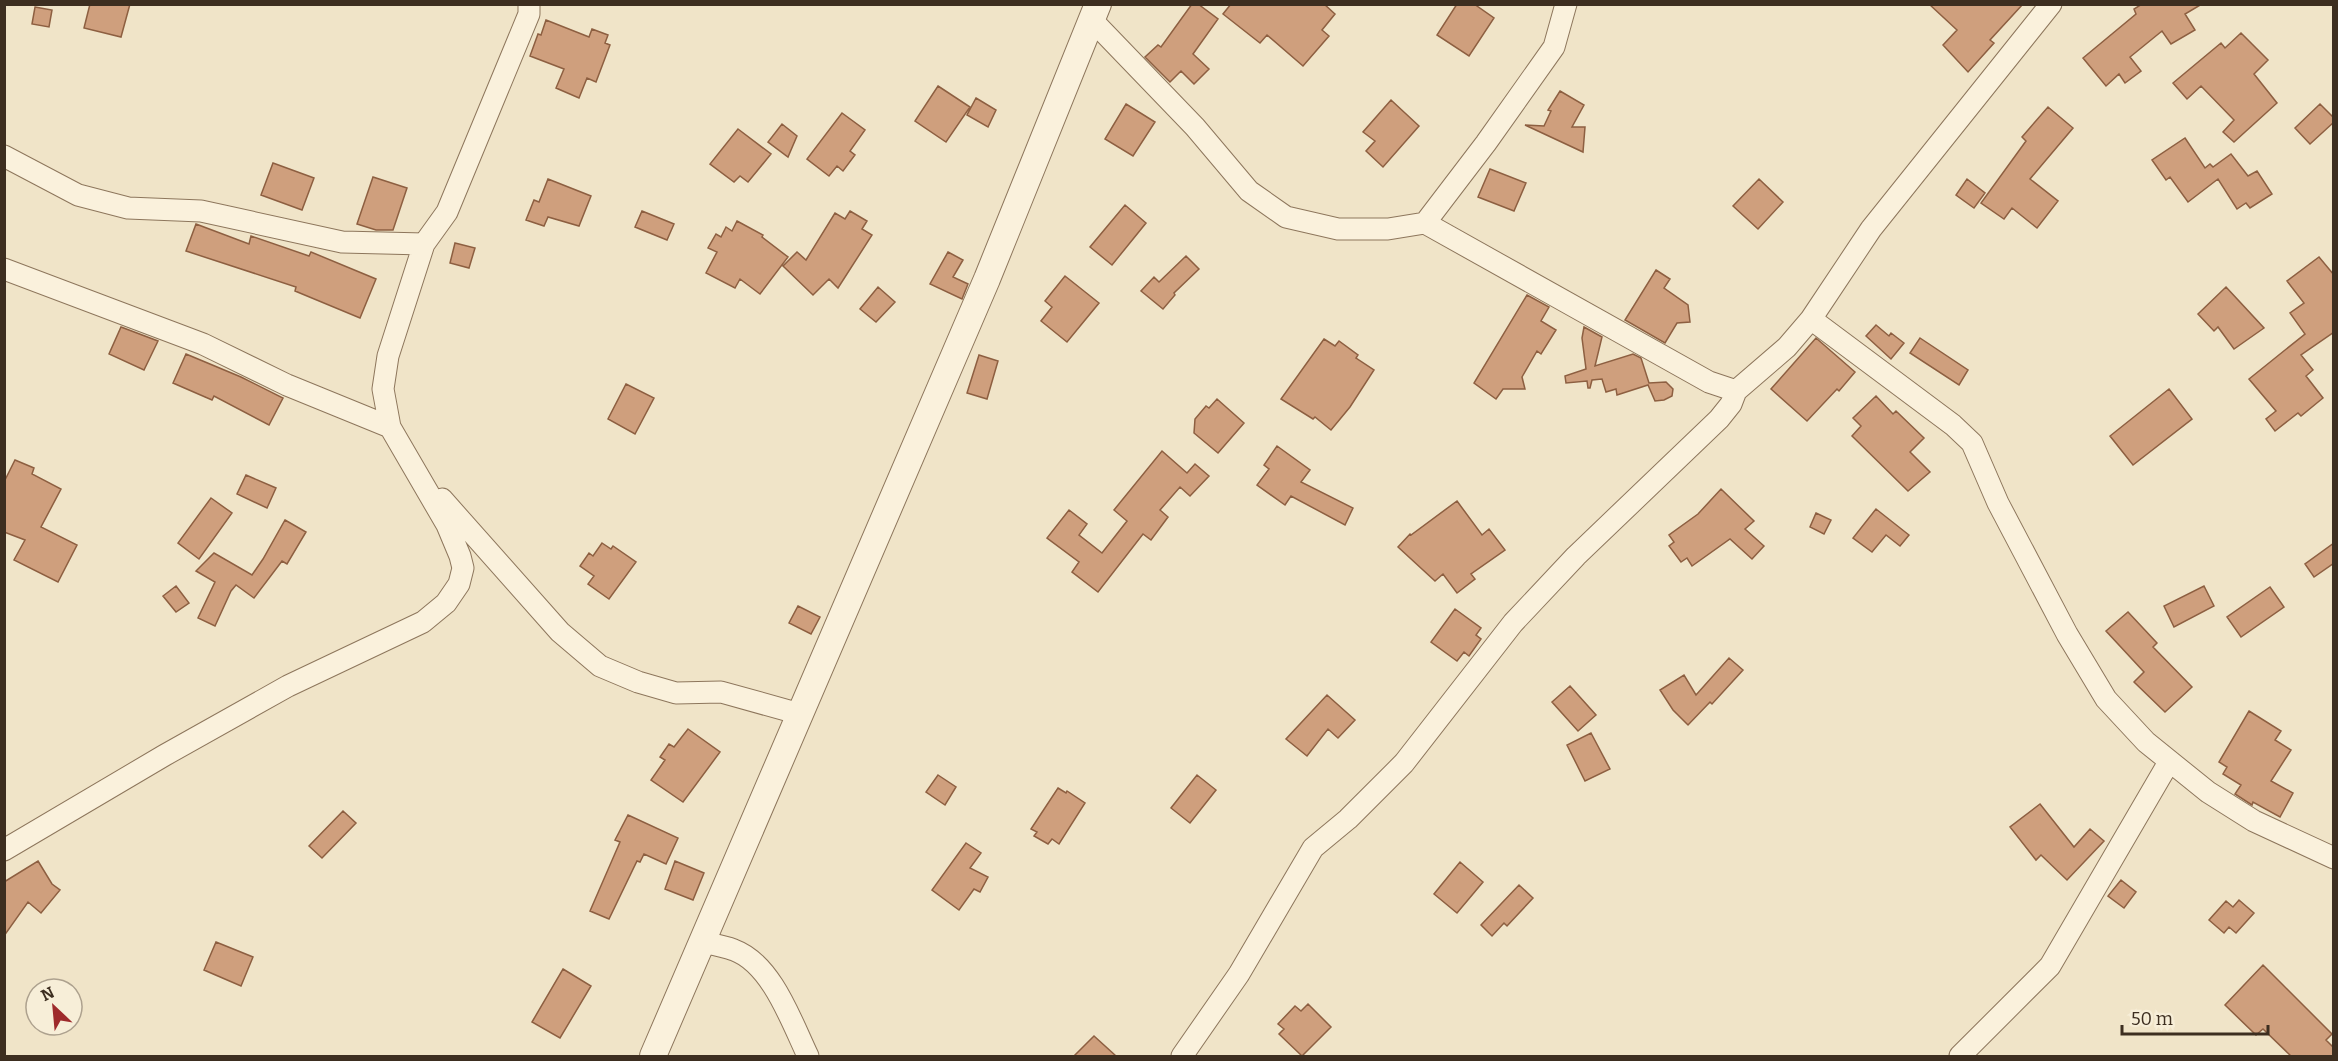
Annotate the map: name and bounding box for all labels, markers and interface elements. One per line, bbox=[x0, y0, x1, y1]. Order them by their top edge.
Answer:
north arrow bbox=[24, 977, 84, 1037]
text: N bbox=[38, 983, 57, 1005]
scale bar bbox=[2122, 998, 2268, 1036]
text: 50 m bbox=[2131, 1008, 2173, 1030]

